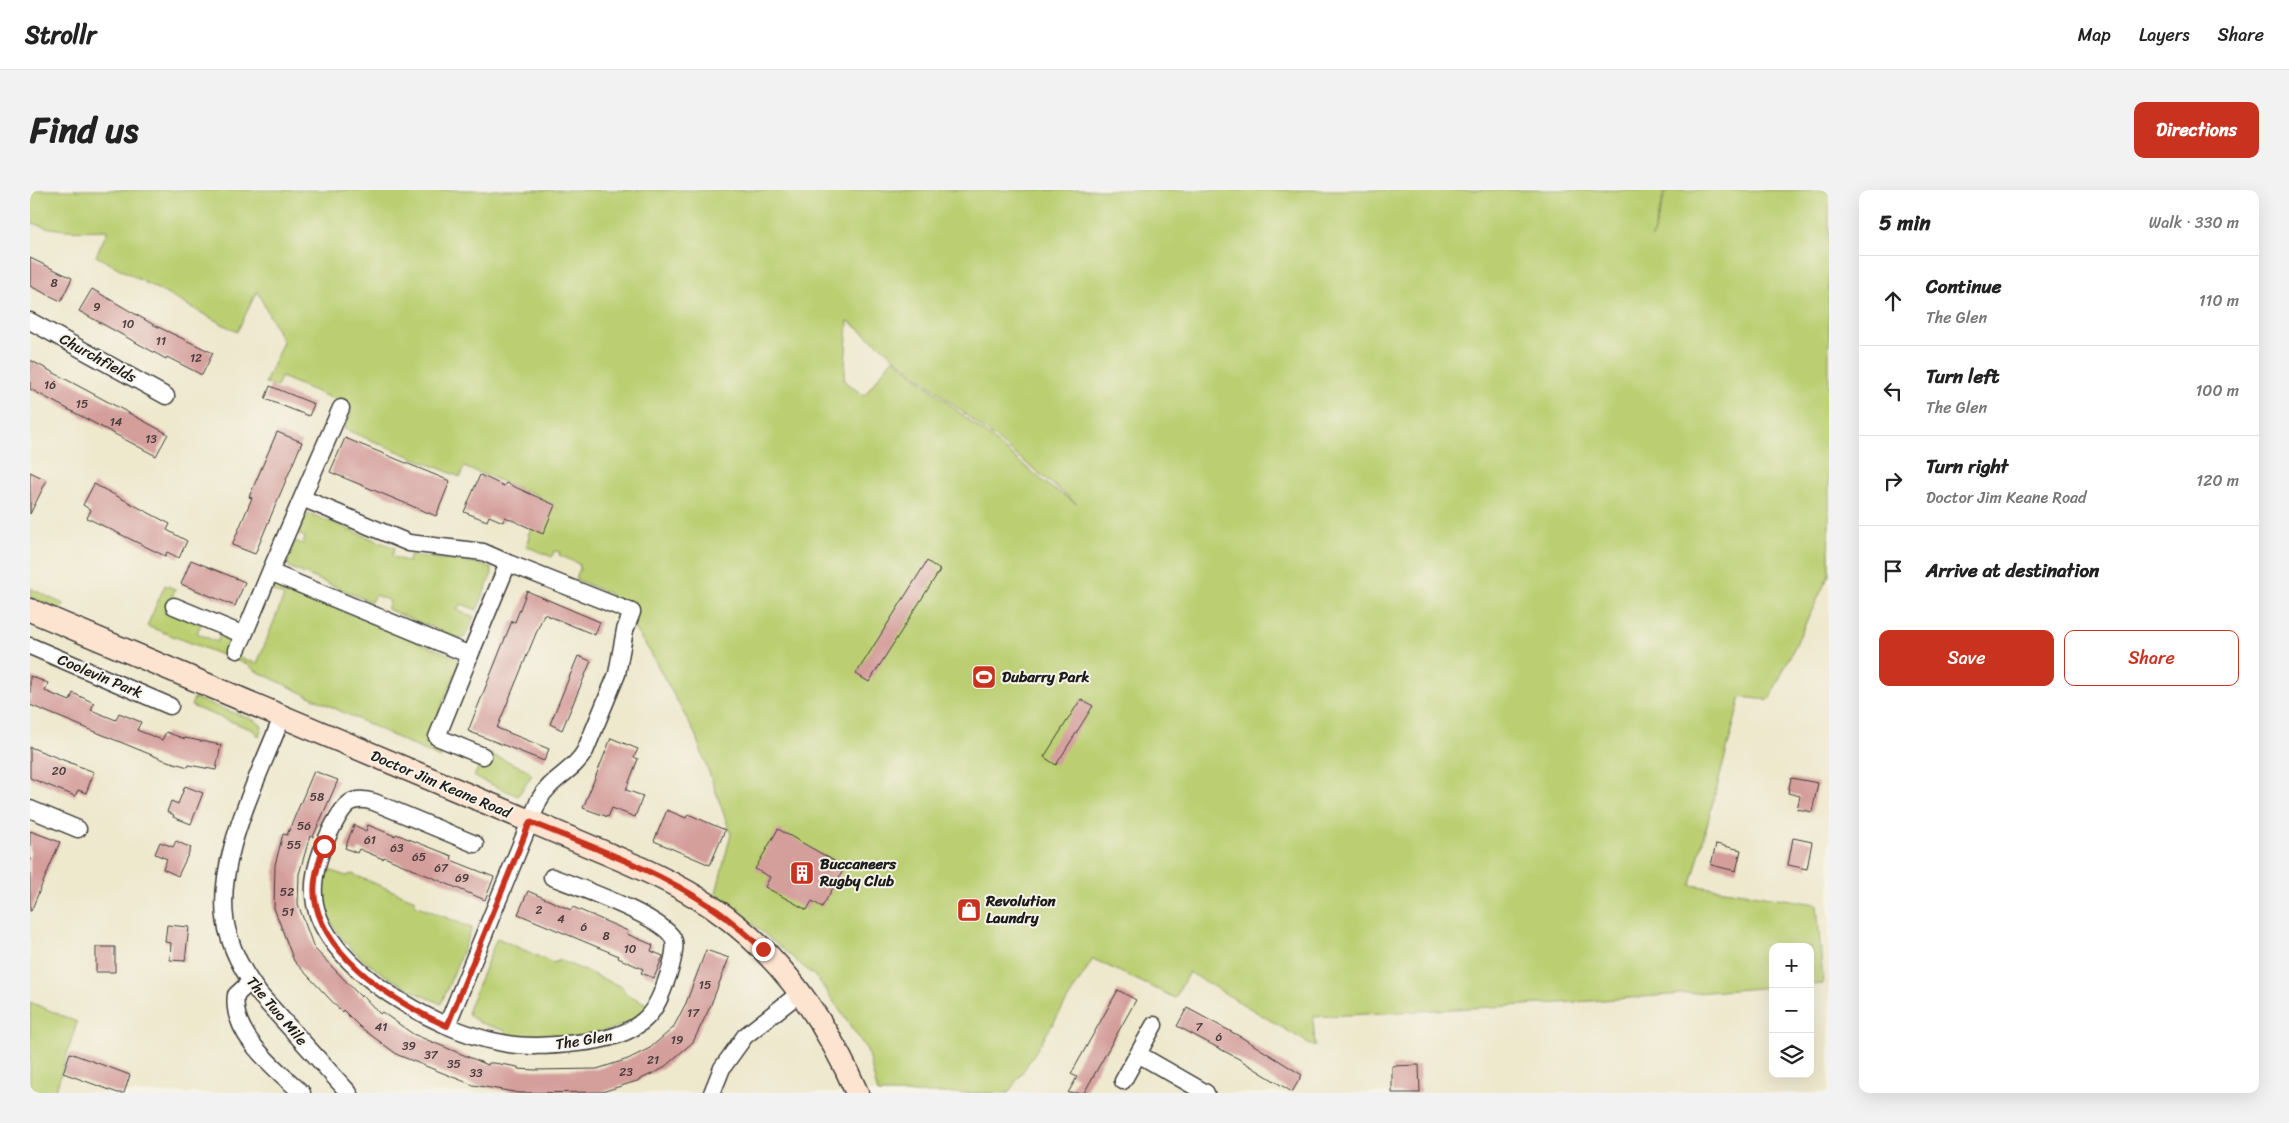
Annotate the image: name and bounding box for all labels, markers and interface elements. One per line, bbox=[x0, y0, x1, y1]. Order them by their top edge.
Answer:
text: Strollr bbox=[25, 14, 96, 56]
text: Map bbox=[2078, 19, 2111, 51]
text: Layers bbox=[2139, 19, 2190, 51]
text: Share bbox=[2218, 19, 2264, 51]
text: Find us bbox=[30, 99, 138, 161]
button: Directions bbox=[2134, 102, 2259, 158]
text: 5 min bbox=[1879, 204, 1931, 242]
text: Walk · 330 m bbox=[2149, 208, 2239, 237]
text: Continue bbox=[1926, 270, 2002, 303]
house number: 8 bbox=[50, 272, 58, 294]
text: 110 m bbox=[2199, 286, 2239, 315]
icon: ahead bbox=[1879, 287, 1907, 315]
house number: 9 bbox=[93, 296, 101, 318]
text: The Glen bbox=[1926, 303, 1987, 332]
house number: 10 bbox=[122, 313, 135, 335]
street label: Churchfields bbox=[55, 326, 141, 390]
house number: 11 bbox=[156, 330, 166, 352]
house number: 12 bbox=[190, 347, 202, 369]
text: Turn left bbox=[1926, 360, 1999, 393]
house number: 16 bbox=[44, 374, 56, 396]
text: 100 m bbox=[2195, 376, 2239, 405]
icon: left bbox=[1879, 377, 1907, 405]
house number: 15 bbox=[76, 393, 88, 415]
text: The Glen bbox=[1926, 393, 1987, 422]
house number: 14 bbox=[110, 411, 123, 433]
house number: 13 bbox=[145, 428, 157, 450]
text: Turn right bbox=[1926, 450, 2008, 483]
text: 120 m bbox=[2196, 466, 2239, 495]
icon: right bbox=[1879, 467, 1907, 495]
text: Doctor Jim Keane Road bbox=[1926, 483, 2087, 512]
text: Arrive at destination bbox=[1926, 554, 2099, 587]
icon: arrive bbox=[1879, 557, 1907, 585]
button: Save bbox=[1879, 630, 2054, 686]
button: Share bbox=[2064, 630, 2239, 686]
street label: Coolevin Park bbox=[53, 646, 147, 706]
sports icon: Dubarry Park bbox=[971, 664, 997, 690]
place label: Dubarry Park bbox=[1002, 664, 1090, 690]
street label: Doctor Jim Keane Road bbox=[367, 743, 516, 826]
house number: 20 bbox=[52, 760, 67, 782]
house number: 58 bbox=[310, 786, 324, 808]
house number: 56 bbox=[297, 815, 311, 837]
house number: 61 bbox=[364, 829, 376, 851]
house number: 55 bbox=[287, 834, 301, 856]
route start bbox=[313, 835, 336, 858]
house number: 63 bbox=[390, 837, 404, 859]
house number: 65 bbox=[412, 846, 426, 868]
place label: Buccaneers Rugby Club bbox=[819, 851, 897, 894]
house number: 67 bbox=[434, 857, 449, 879]
building icon: Buccaneers Rugby Club bbox=[789, 860, 815, 886]
house number: 69 bbox=[455, 867, 469, 889]
house number: 52 bbox=[280, 881, 294, 903]
place label: Revolution Laundry bbox=[985, 888, 1057, 931]
shop icon: Revolution Laundry bbox=[956, 897, 982, 923]
house number: 2 bbox=[536, 899, 543, 921]
house number: 51 bbox=[282, 901, 294, 923]
house number: 4 bbox=[557, 908, 565, 930]
house number: 6 bbox=[581, 916, 588, 938]
house number: 8 bbox=[602, 925, 610, 947]
house number: 10 bbox=[624, 938, 637, 960]
route end bbox=[752, 938, 775, 961]
map controls bbox=[1769, 943, 1814, 1078]
button: + bbox=[1769, 943, 1814, 988]
street label: The Two Mile bbox=[240, 970, 314, 1052]
house number: 15 bbox=[699, 974, 711, 996]
button: − bbox=[1769, 988, 1814, 1033]
house number: 17 bbox=[687, 1002, 700, 1024]
house number: 41 bbox=[375, 1016, 387, 1038]
house number: 7 bbox=[1196, 1016, 1204, 1038]
street label: The Glen bbox=[554, 1023, 614, 1057]
house number: 6 bbox=[1216, 1026, 1223, 1048]
house number: 19 bbox=[671, 1029, 683, 1051]
button: layers bbox=[1769, 1033, 1814, 1078]
house number: 39 bbox=[402, 1035, 416, 1057]
house number: 37 bbox=[424, 1044, 439, 1066]
house number: 21 bbox=[647, 1049, 659, 1071]
house number: 35 bbox=[447, 1053, 461, 1075]
house number: 23 bbox=[619, 1061, 633, 1083]
house number: 33 bbox=[469, 1062, 483, 1084]

